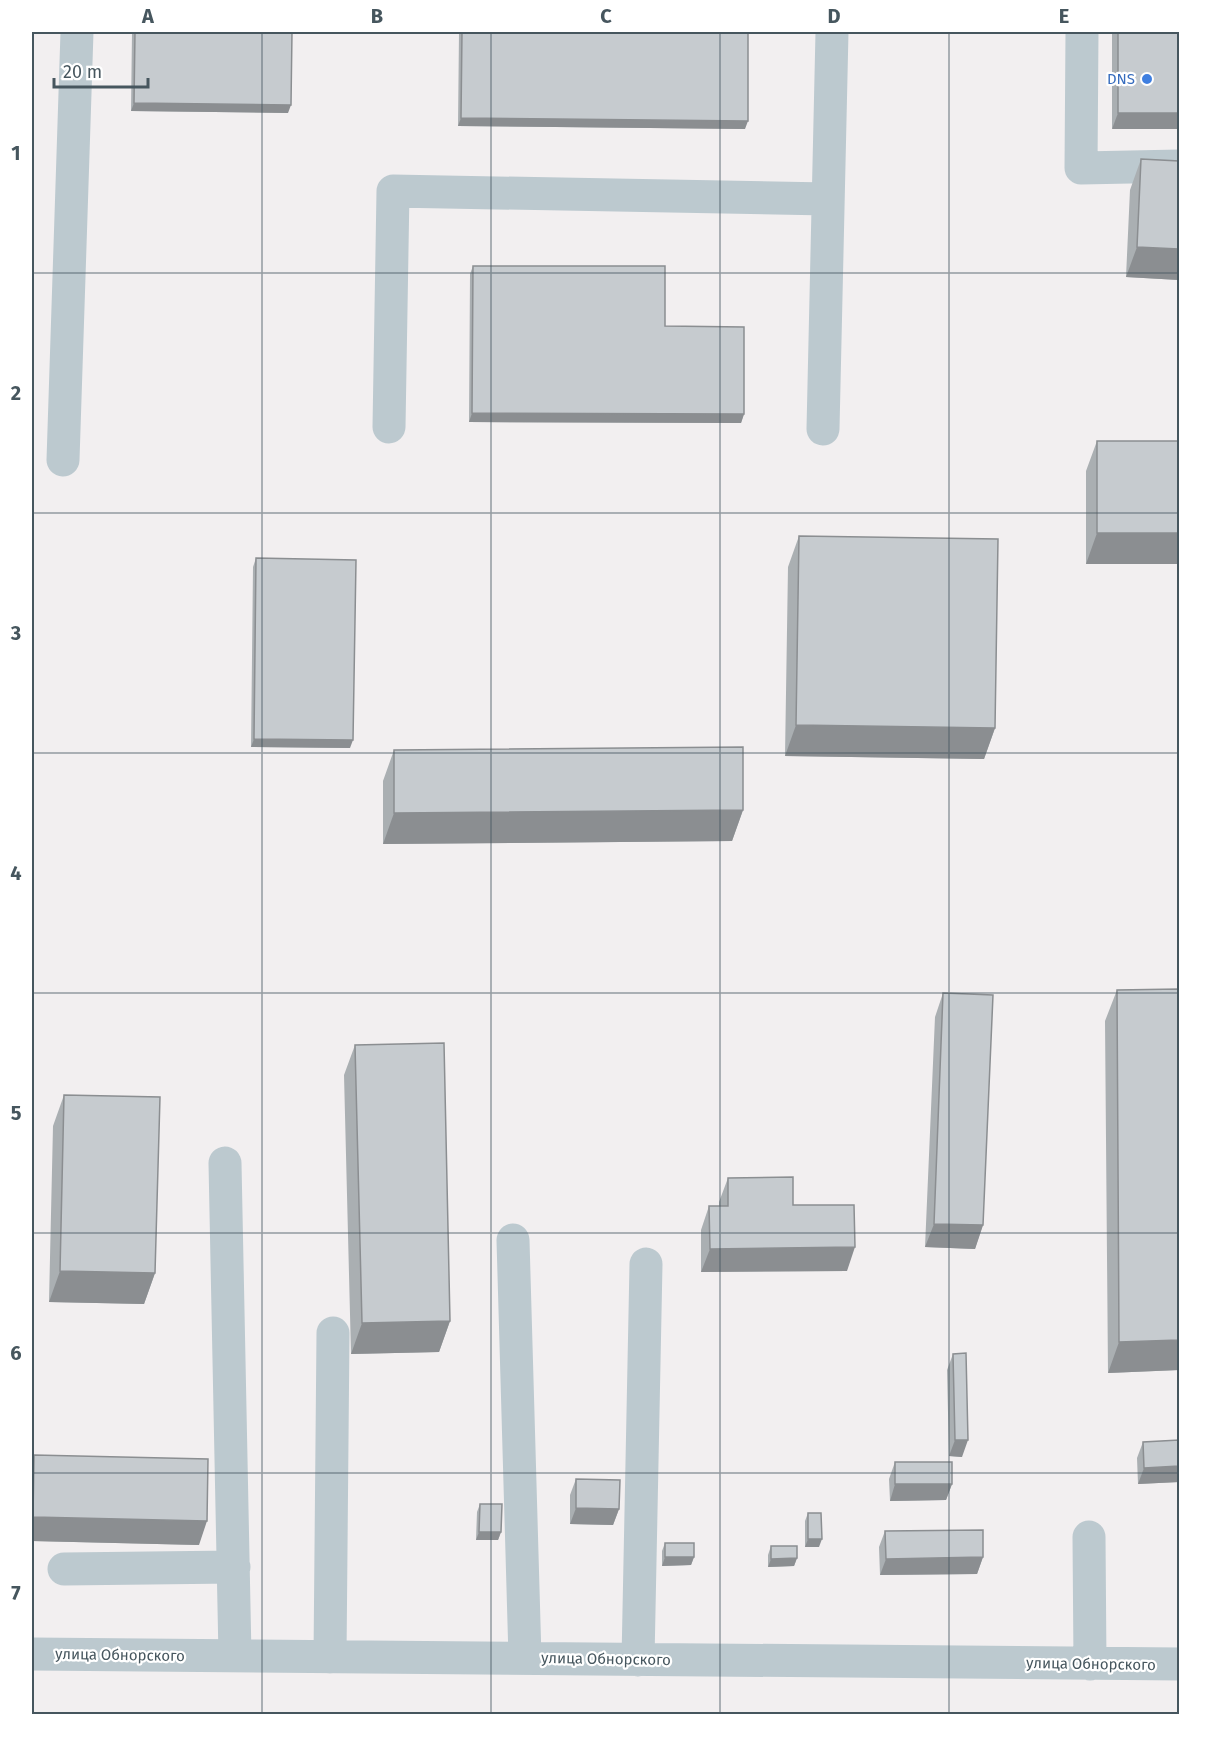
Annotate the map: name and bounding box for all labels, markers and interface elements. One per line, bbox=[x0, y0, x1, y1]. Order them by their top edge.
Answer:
text: A bbox=[141, 4, 155, 28]
text: B bbox=[371, 4, 383, 28]
text: C bbox=[600, 4, 612, 28]
text: D bbox=[827, 4, 841, 28]
text: E bbox=[1059, 4, 1069, 28]
scale bar bbox=[54, 51, 148, 89]
text: 20 m bbox=[63, 61, 102, 83]
place label: DNS bbox=[1107, 70, 1135, 88]
marker: DNS bbox=[1140, 72, 1154, 86]
text: 1 bbox=[11, 141, 21, 165]
text: 2 bbox=[11, 381, 21, 405]
text: 3 bbox=[10, 621, 21, 645]
text: 4 bbox=[10, 861, 22, 885]
text: 5 bbox=[11, 1101, 22, 1125]
text: 6 bbox=[10, 1341, 22, 1365]
text: 7 bbox=[11, 1581, 21, 1605]
street label: улица Обнорского bbox=[55, 1645, 185, 1665]
street label: улица Обнорского bbox=[541, 1649, 671, 1669]
street label: улица Обнорского bbox=[1026, 1654, 1156, 1674]

